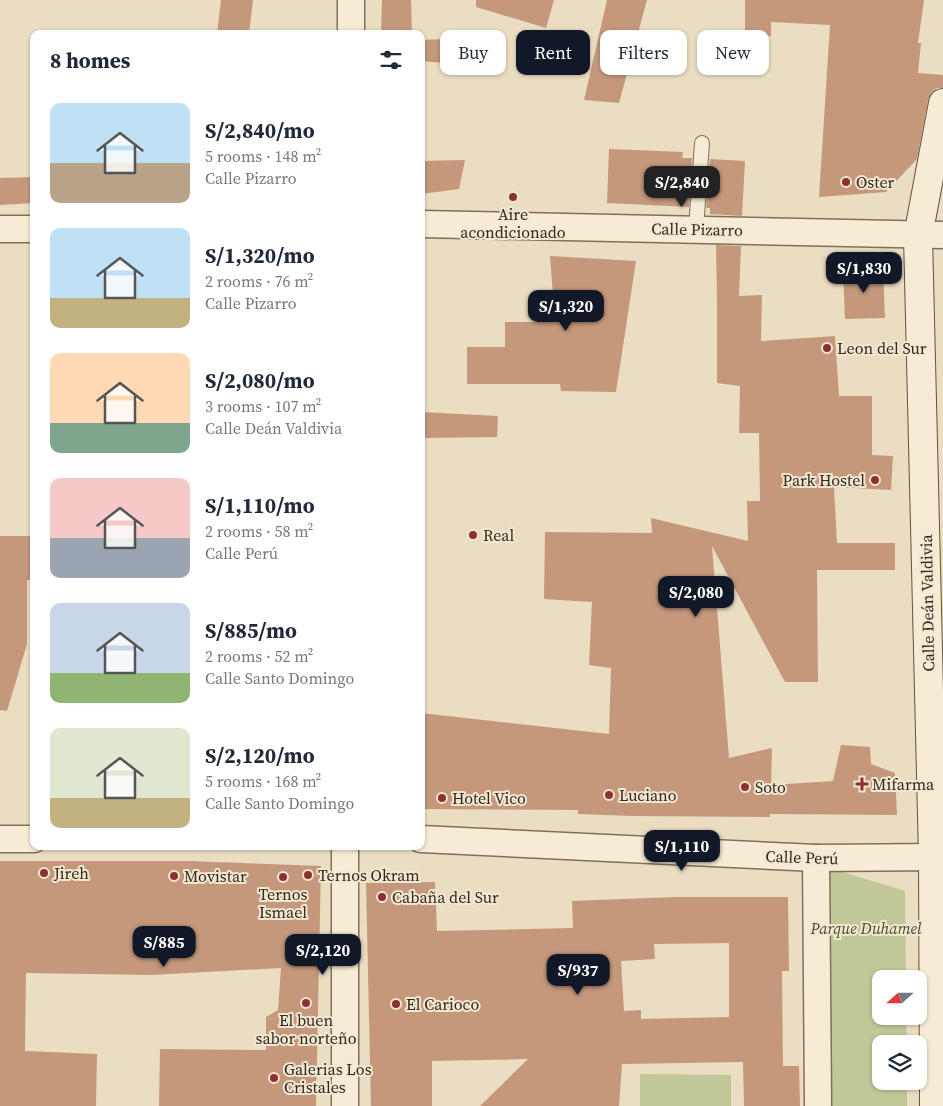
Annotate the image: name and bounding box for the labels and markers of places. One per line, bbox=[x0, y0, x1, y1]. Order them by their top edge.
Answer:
pin: S/2,840 bbox=[636, 166, 728, 208]
place label: Oster bbox=[856, 171, 895, 193]
marker: Oster bbox=[840, 176, 852, 188]
marker: Aire acondicionado bbox=[507, 191, 519, 203]
place label: Aire acondicionado bbox=[460, 203, 566, 243]
pin: S/1,830 bbox=[818, 252, 910, 294]
pin: S/1,320 bbox=[520, 290, 612, 332]
place label: Leon del Sur bbox=[837, 337, 927, 359]
marker: Leon del Sur bbox=[821, 342, 833, 354]
place label: Park Hostel bbox=[782, 469, 865, 491]
marker: Park Hostel bbox=[869, 474, 881, 486]
place label: Real bbox=[483, 524, 514, 546]
marker: Real bbox=[467, 529, 479, 541]
pin: S/2,080 bbox=[650, 576, 742, 618]
place label: Mifarma bbox=[872, 773, 935, 795]
place label: Soto bbox=[755, 776, 786, 798]
marker: Mifarma bbox=[856, 778, 868, 790]
marker: Soto bbox=[739, 781, 751, 793]
place label: Luciano bbox=[619, 784, 677, 806]
place label: Hotel Vico bbox=[452, 787, 526, 809]
marker: Luciano bbox=[603, 789, 615, 801]
marker: Hotel Vico bbox=[436, 792, 448, 804]
pin: S/1,110 bbox=[636, 830, 728, 872]
place label: Jireh bbox=[53, 862, 89, 884]
place label: Ternos Okram bbox=[318, 864, 420, 886]
place label: Movistar bbox=[184, 865, 247, 887]
marker: Jireh bbox=[38, 867, 50, 879]
marker: Ternos Okram bbox=[302, 869, 314, 881]
marker: Movistar bbox=[168, 870, 180, 882]
marker: Ternos Ismael bbox=[277, 871, 289, 883]
place label: Ternos Ismael bbox=[259, 883, 307, 923]
place label: Cabaña del Sur bbox=[392, 886, 499, 908]
marker: Cabaña del Sur bbox=[376, 891, 388, 903]
pin: S/885 bbox=[129, 926, 199, 968]
pin: S/2,120 bbox=[277, 934, 369, 976]
pin: S/937 bbox=[543, 954, 613, 996]
place label: El Carioco bbox=[406, 993, 479, 1015]
marker: El buen sabor norteño bbox=[300, 997, 312, 1009]
marker: El Carioco bbox=[390, 998, 402, 1010]
place label: El buen sabor norteño bbox=[256, 1009, 357, 1049]
place label: Galerias Los Cristales bbox=[284, 1058, 372, 1098]
marker: Galerias Los Cristales bbox=[268, 1072, 280, 1084]

